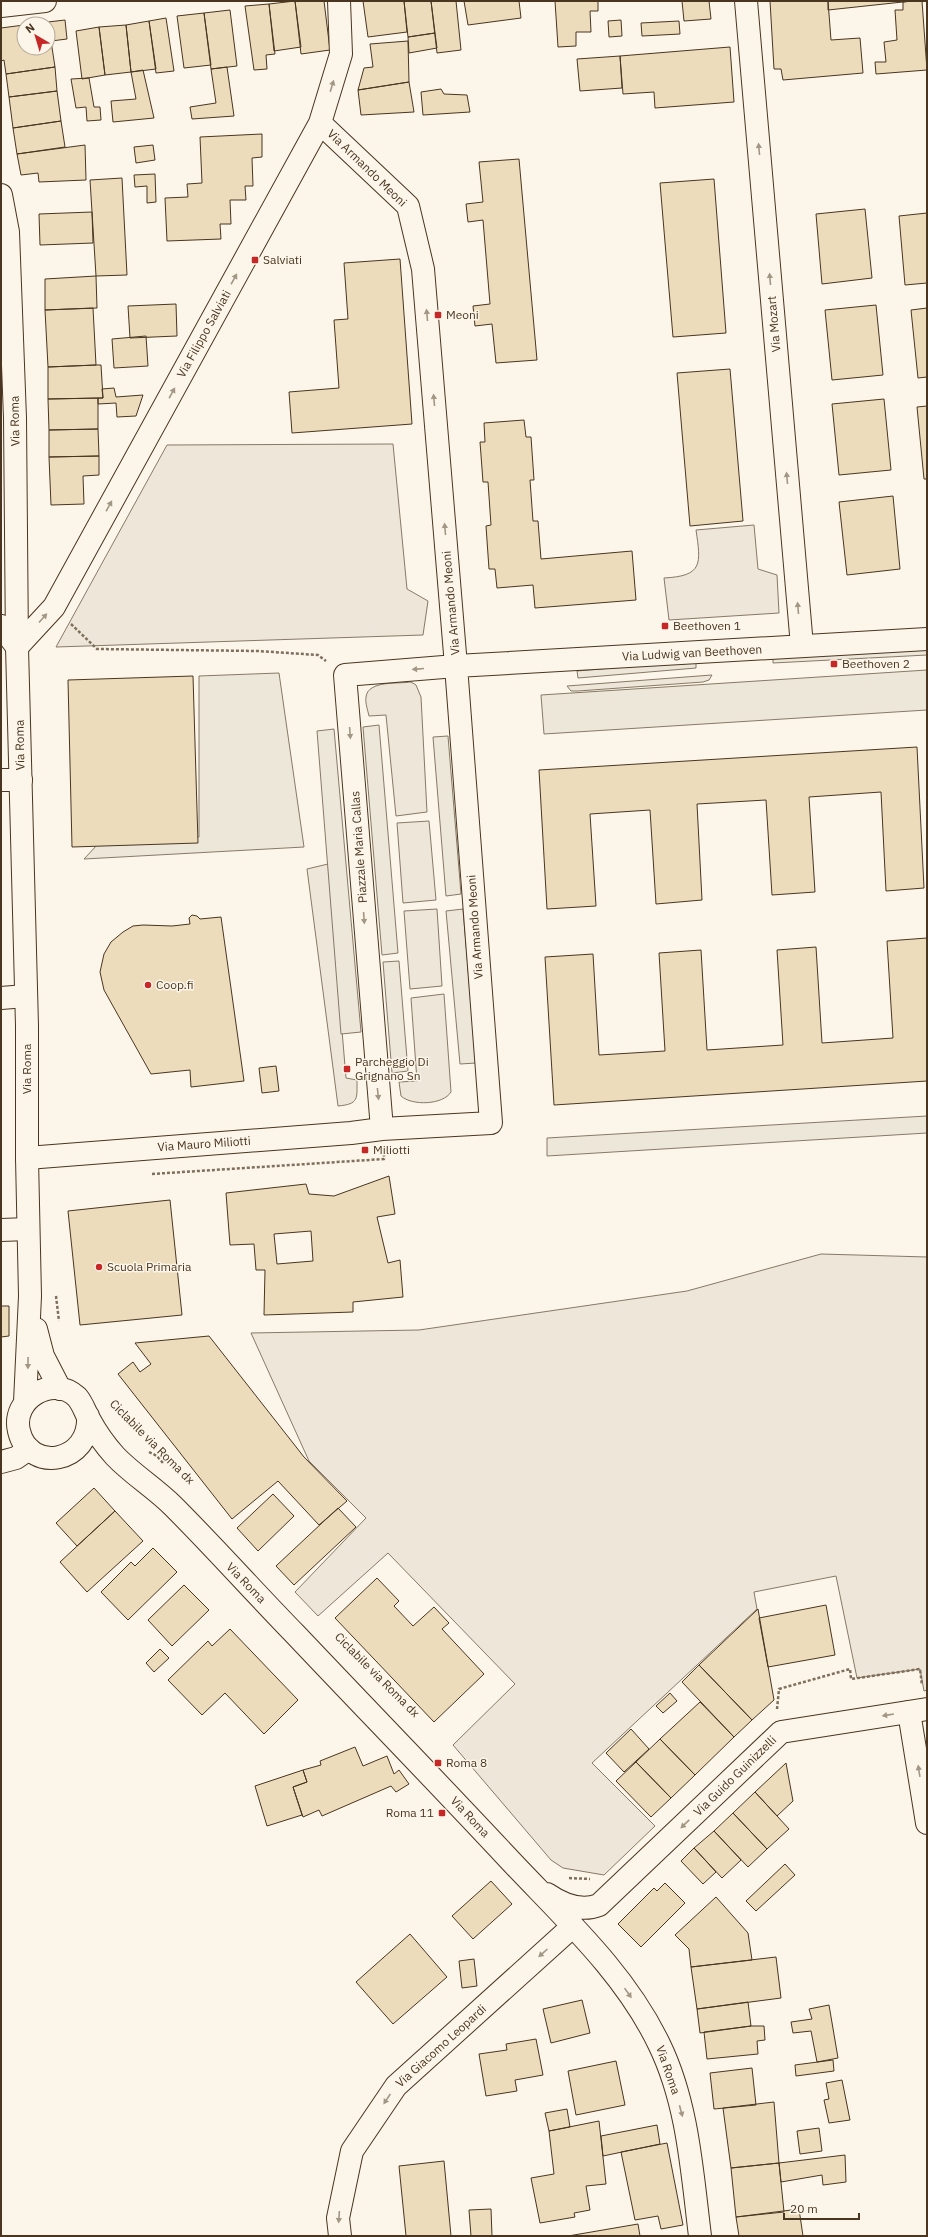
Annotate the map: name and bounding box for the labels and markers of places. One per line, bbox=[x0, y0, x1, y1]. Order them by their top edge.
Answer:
place label: Salviati bbox=[263, 252, 302, 267]
marker: Salviati bbox=[250, 255, 260, 265]
place label: Meoni bbox=[446, 307, 479, 322]
marker: Meoni bbox=[433, 310, 443, 320]
place label: Beethoven 1 bbox=[673, 618, 741, 633]
marker: Beethoven 1 bbox=[660, 621, 670, 631]
place label: Beethoven 2 bbox=[842, 656, 910, 671]
marker: Beethoven 2 bbox=[829, 659, 839, 669]
place label: Coop.fi bbox=[156, 977, 194, 992]
marker: Coop.fi bbox=[143, 980, 153, 990]
place label: Parcheggio Di Grignano Sn bbox=[355, 1054, 429, 1083]
marker: Parcheggio Di Grignano Sn bbox=[342, 1064, 352, 1074]
place label: Miliotti bbox=[373, 1142, 410, 1157]
marker: Miliotti bbox=[360, 1145, 370, 1155]
place label: Scuola Primaria bbox=[107, 1259, 192, 1274]
marker: Scuola Primaria bbox=[94, 1262, 104, 1272]
place label: Roma 8 bbox=[446, 1755, 487, 1770]
marker: Roma 8 bbox=[433, 1758, 443, 1768]
place label: Roma 11 bbox=[386, 1805, 434, 1820]
marker: Roma 11 bbox=[437, 1808, 447, 1818]

